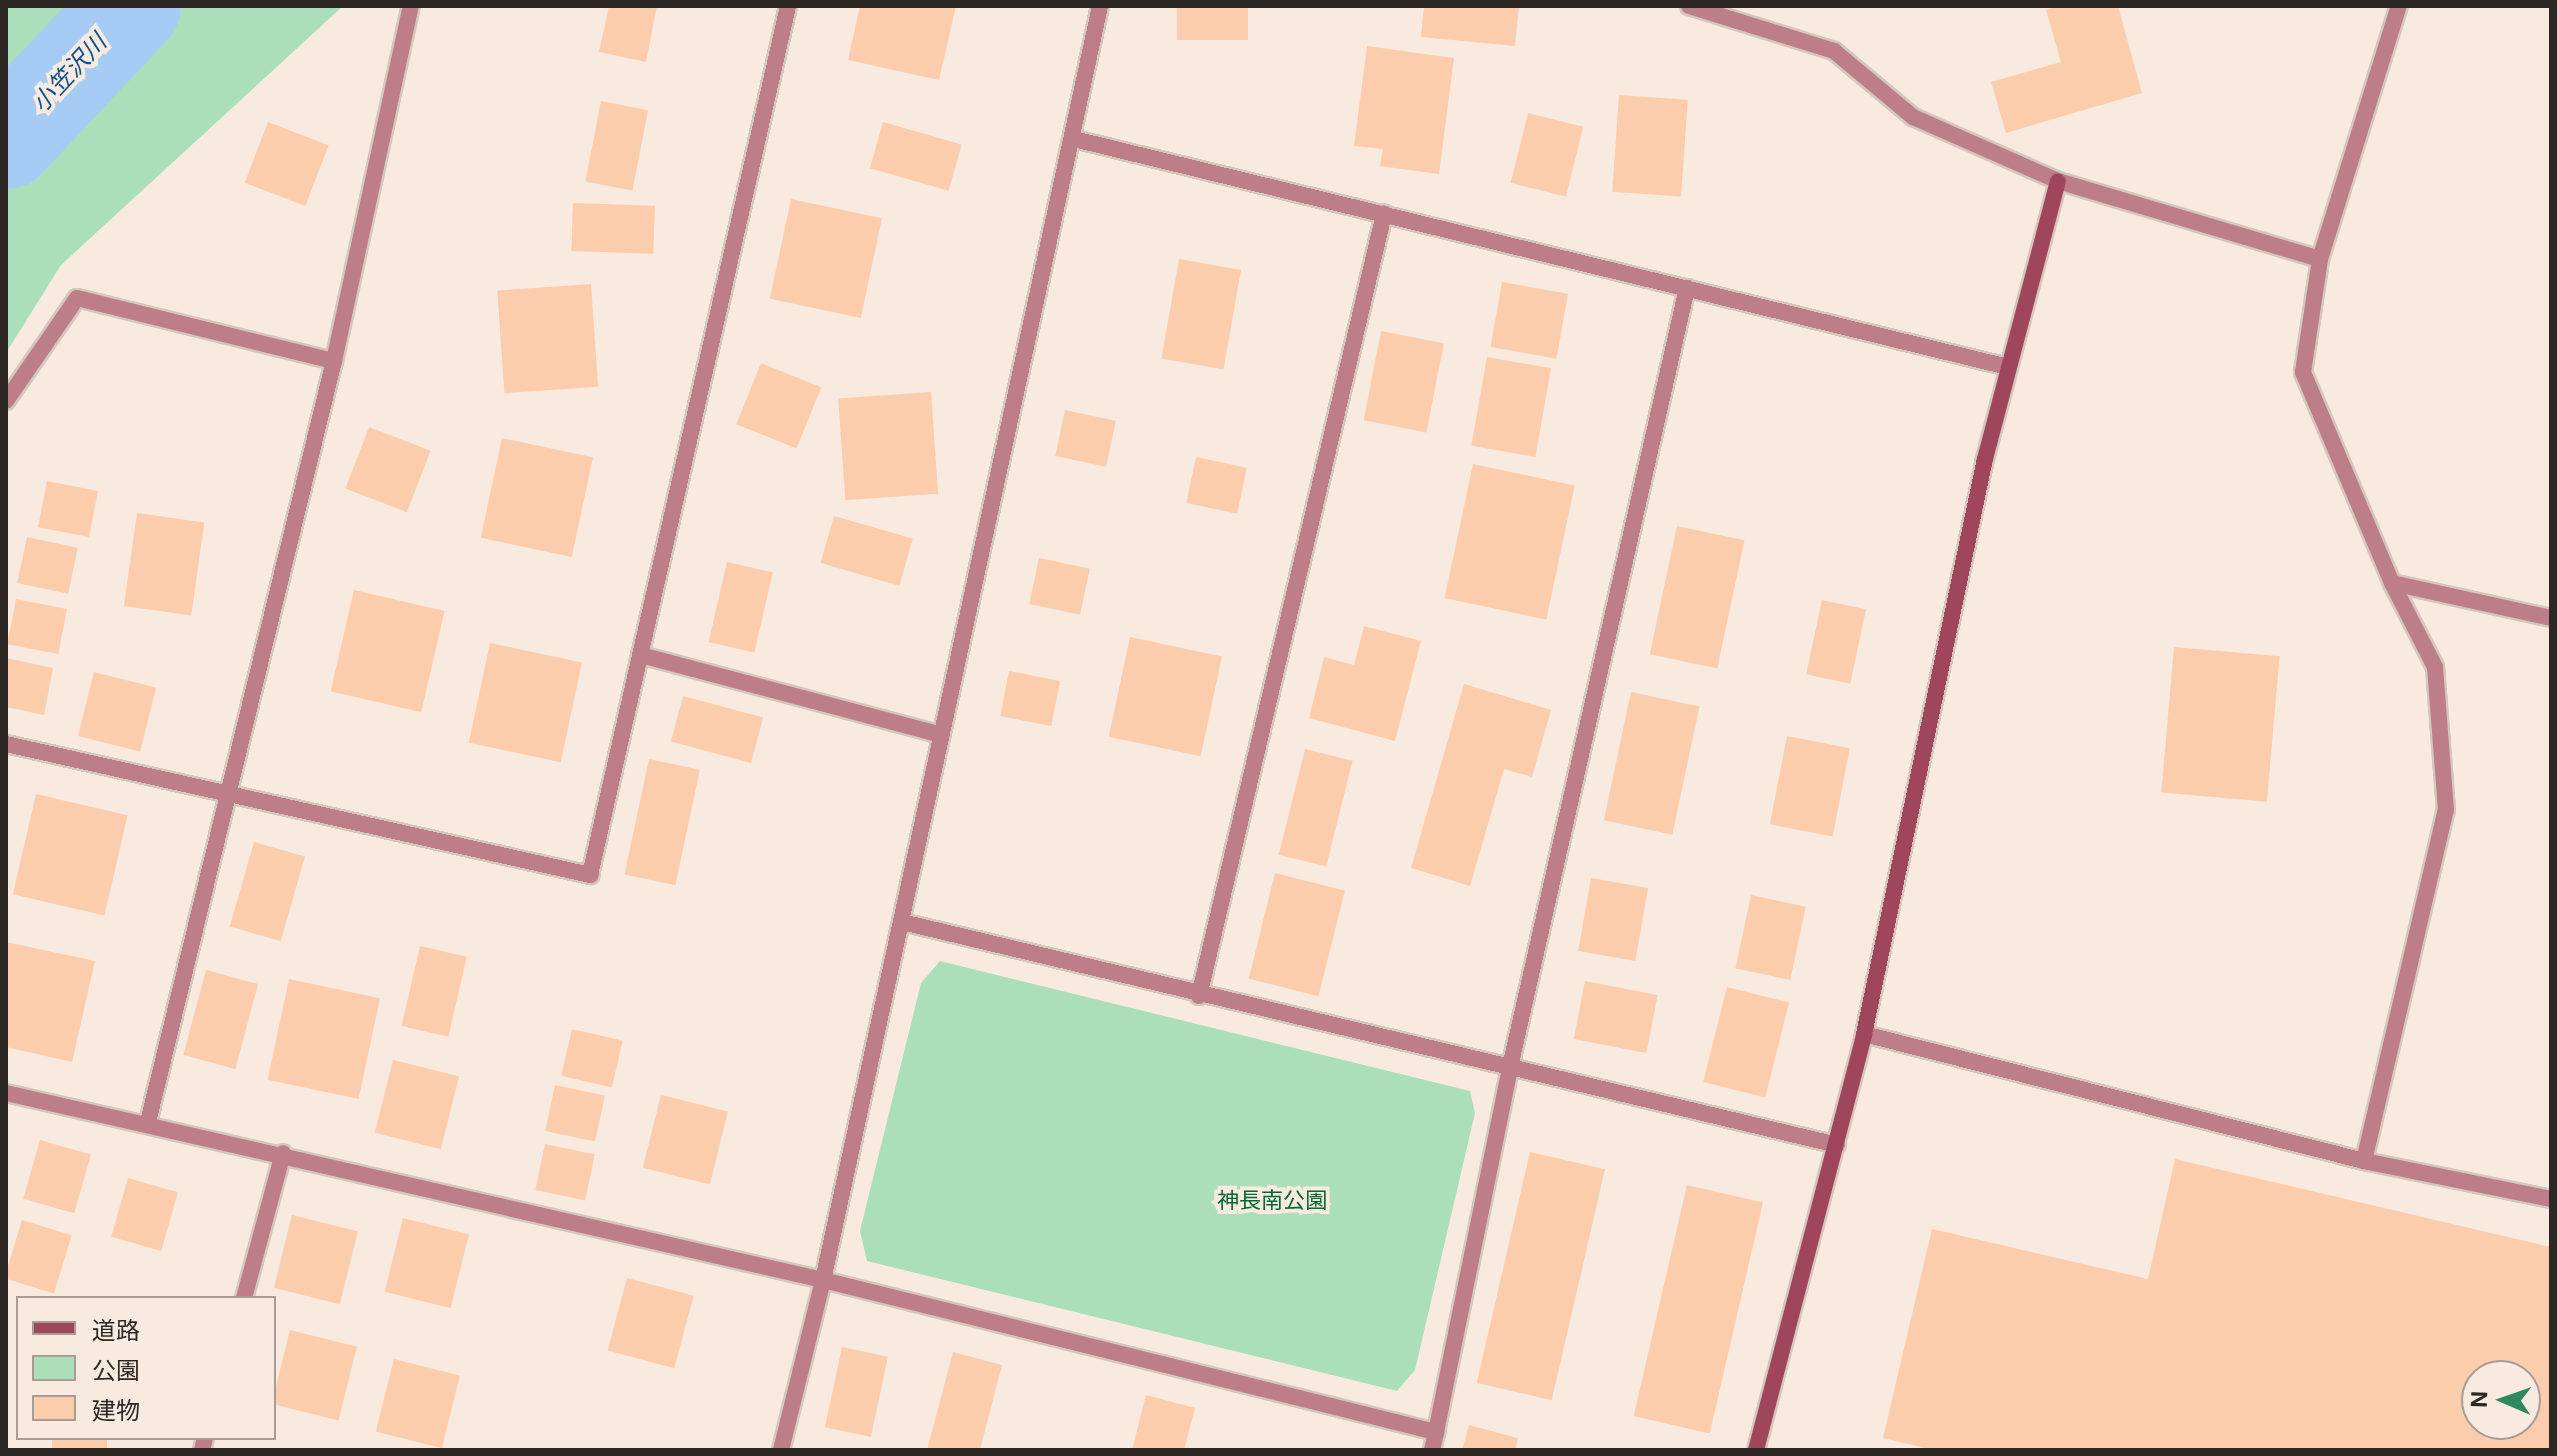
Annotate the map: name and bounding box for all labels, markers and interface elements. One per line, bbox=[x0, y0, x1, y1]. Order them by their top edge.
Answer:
water label: 小笠沢川 bbox=[26, 28, 112, 118]
park label: 神長南公園 bbox=[1217, 1188, 1327, 1214]
legend bbox=[16, 1296, 276, 1440]
text: 道路 bbox=[92, 1316, 140, 1345]
text: 公園 bbox=[92, 1356, 140, 1385]
north arrow bbox=[2461, 1360, 2541, 1440]
text: N bbox=[2466, 1390, 2492, 1408]
text: 建物 bbox=[92, 1396, 140, 1425]

